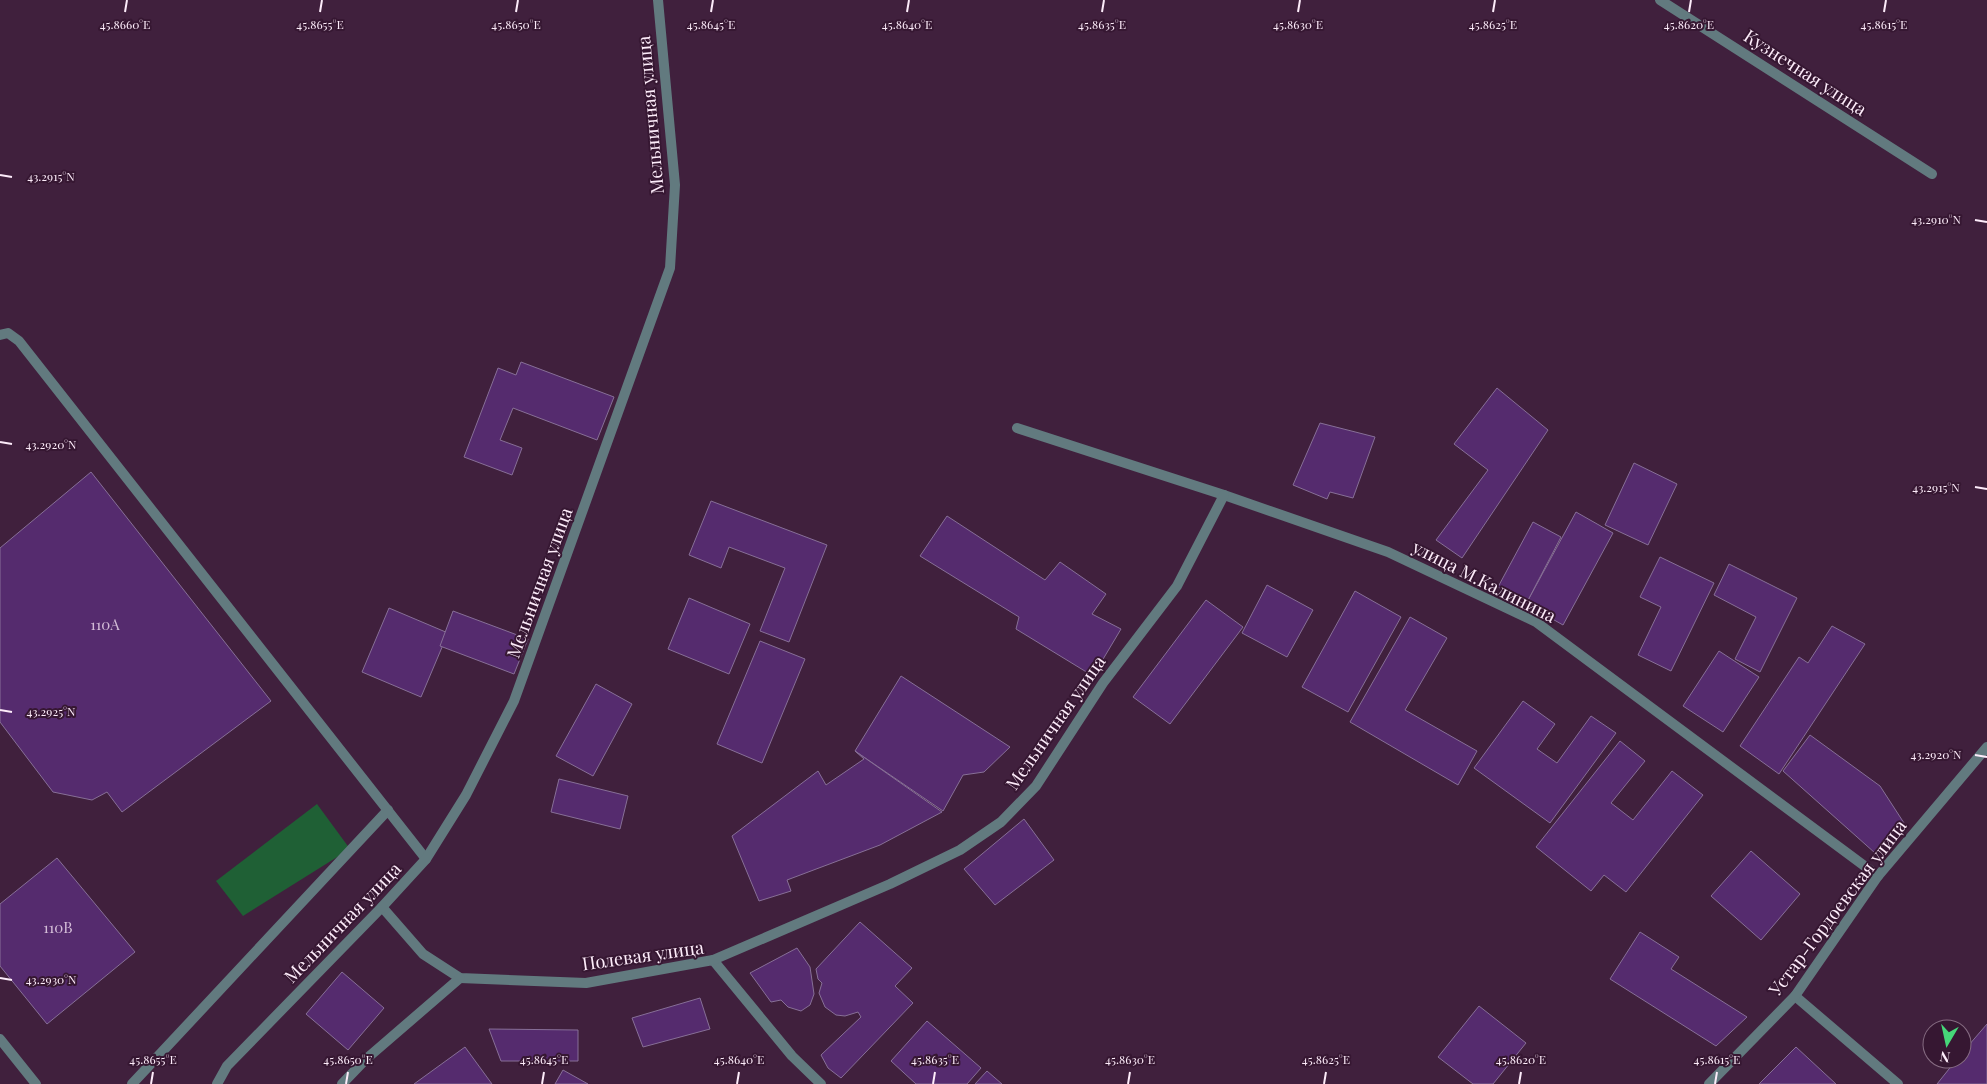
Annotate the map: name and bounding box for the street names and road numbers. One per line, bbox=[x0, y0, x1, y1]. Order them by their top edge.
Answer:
street label: Кузнечная улица bbox=[1739, 23, 1872, 121]
street label: Мельничная улица bbox=[631, 35, 669, 195]
street label: Мельничная улица bbox=[501, 504, 577, 661]
street label: улица М.Калинина bbox=[1408, 534, 1560, 628]
street label: Мельничная улица bbox=[1000, 651, 1111, 794]
street label: Устар-Гордоевская улица bbox=[1762, 814, 1911, 1001]
street label: Мельничная улица bbox=[279, 857, 406, 988]
street label: Полевая улица bbox=[580, 935, 705, 975]

